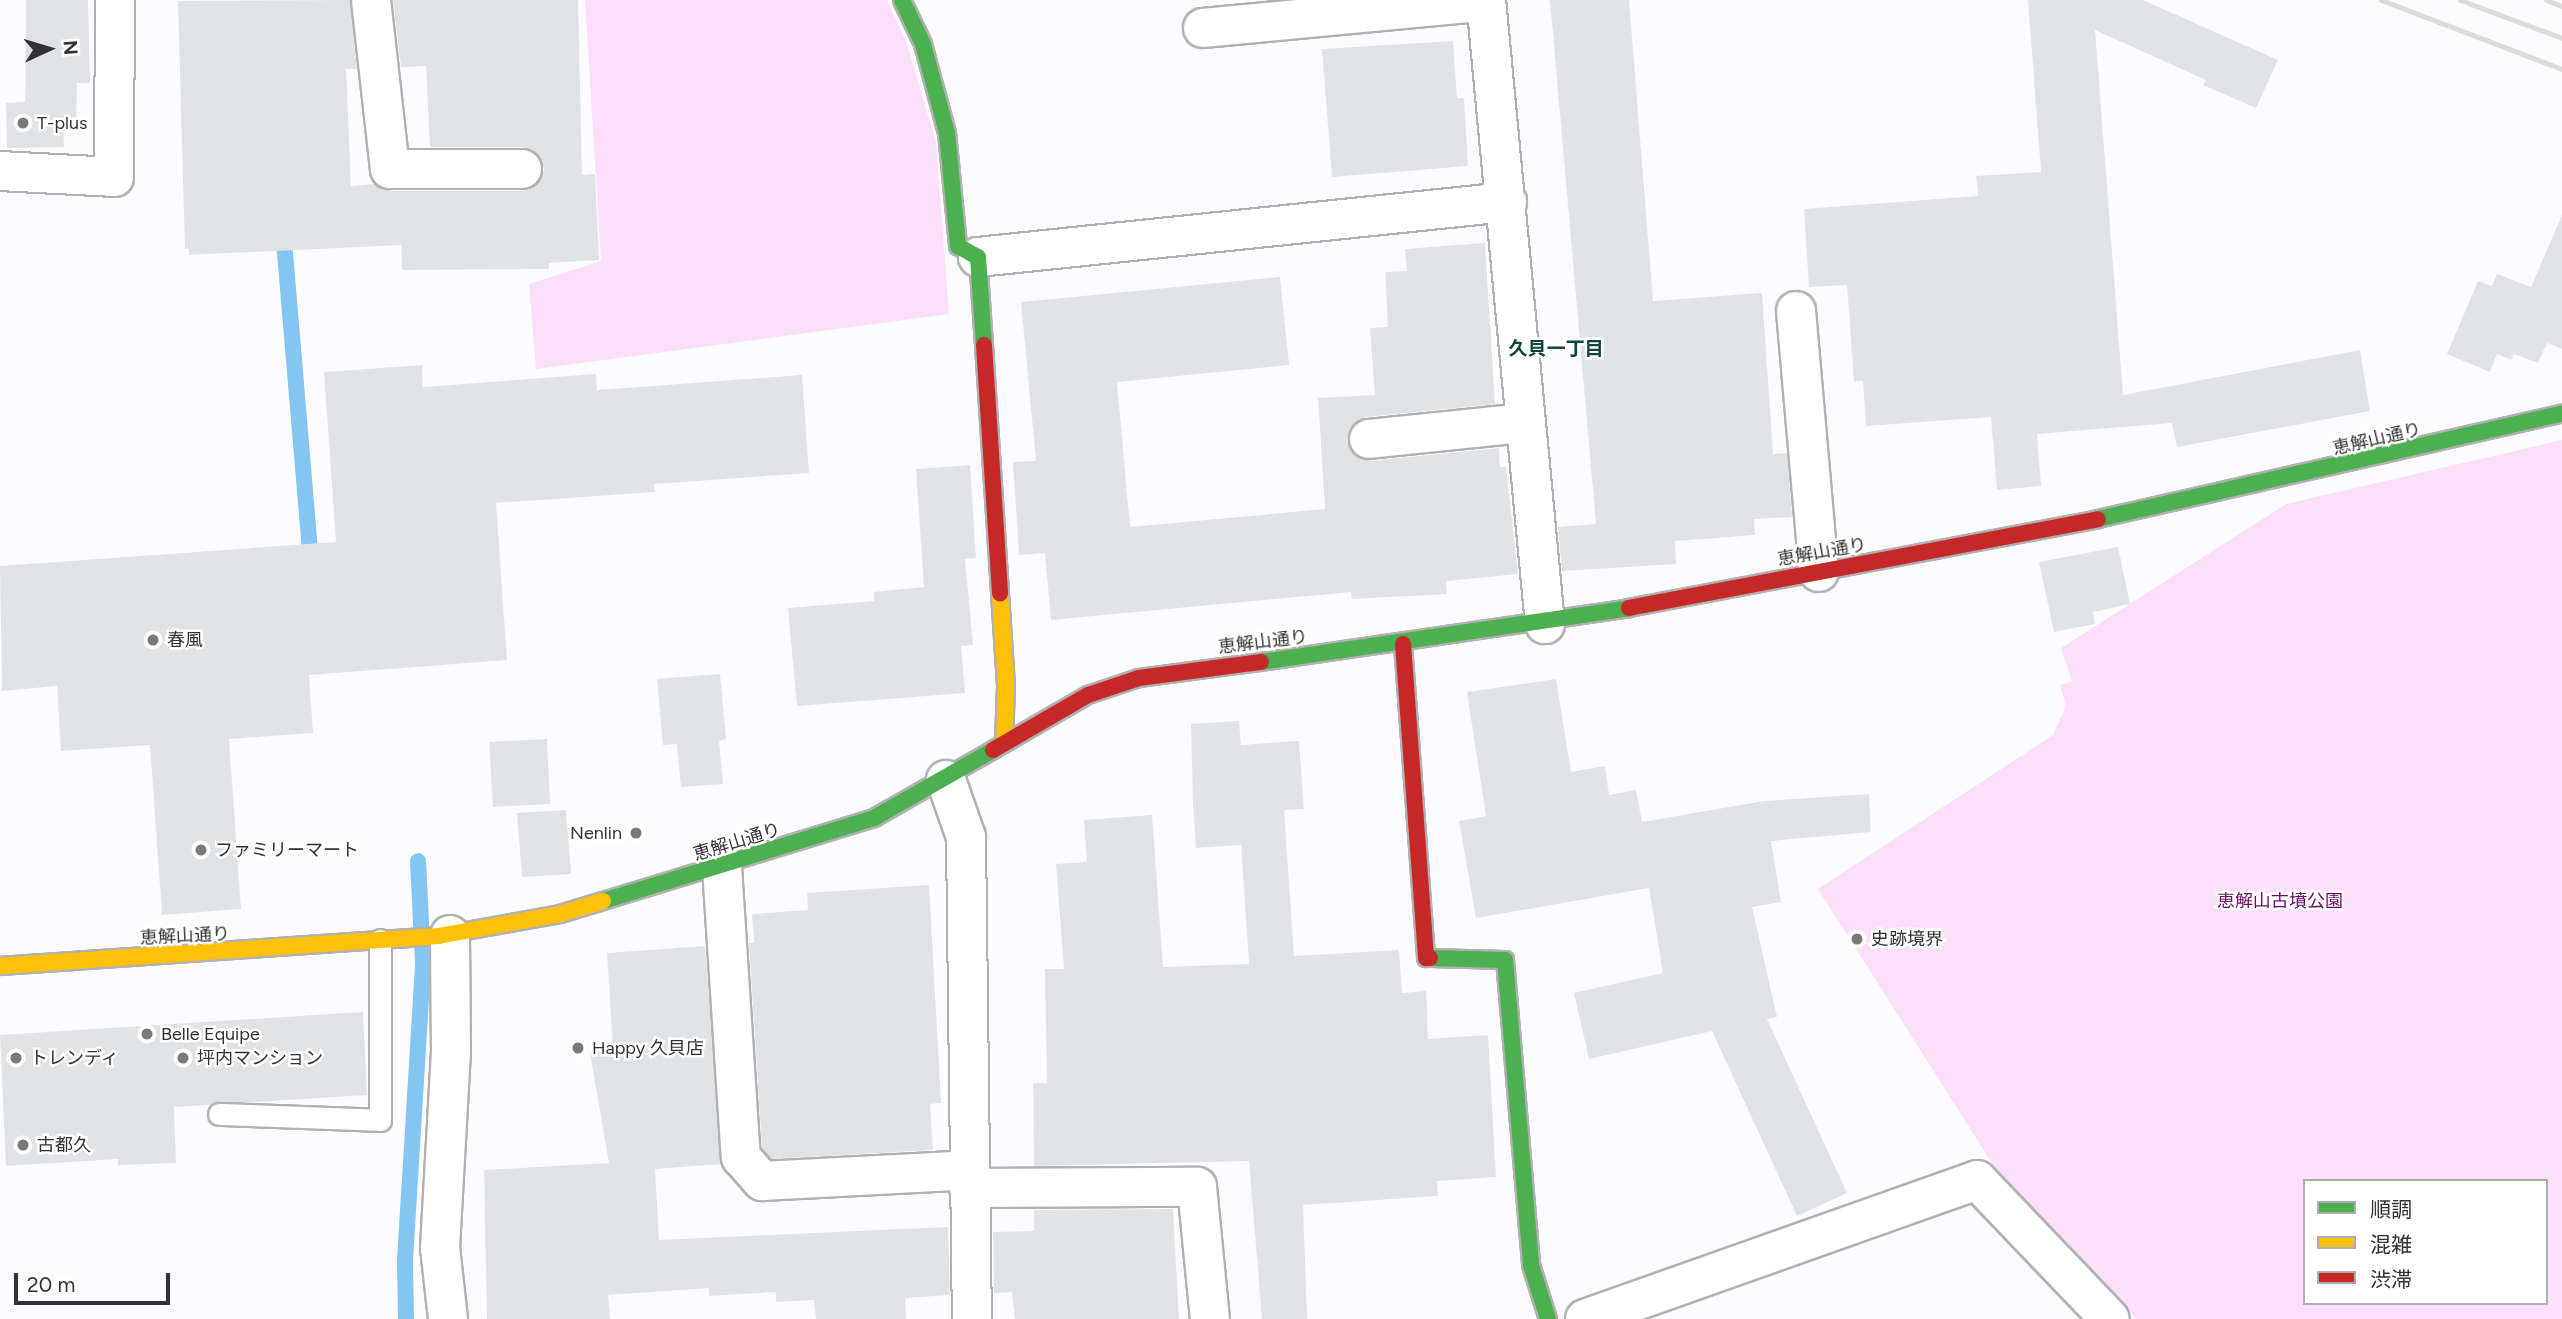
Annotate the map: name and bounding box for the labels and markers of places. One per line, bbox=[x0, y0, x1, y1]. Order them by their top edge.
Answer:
place label: T-plus bbox=[37, 112, 87, 134]
marker: T-plus bbox=[15, 115, 31, 131]
place label: 春風 bbox=[167, 629, 203, 651]
marker: 春風 bbox=[145, 632, 161, 648]
place label: Nenlin bbox=[570, 822, 622, 844]
marker: Nenlin bbox=[628, 825, 644, 841]
place label: ファミリーマート bbox=[215, 839, 359, 861]
marker: ファミリーマート bbox=[193, 842, 209, 858]
place label: 史跡境界 bbox=[1871, 928, 1943, 950]
marker: 史跡境界 bbox=[1849, 931, 1865, 947]
place label: Belle Equipe bbox=[161, 1023, 260, 1045]
marker: Belle Equipe bbox=[139, 1026, 155, 1042]
place label: Happy 久貝店 bbox=[592, 1037, 704, 1059]
marker: Happy 久貝店 bbox=[570, 1040, 586, 1056]
place label: トレンディ bbox=[30, 1047, 120, 1069]
place label: 坪内マンション bbox=[197, 1047, 323, 1069]
marker: トレンディ bbox=[8, 1050, 24, 1066]
marker: 坪内マンション bbox=[175, 1050, 191, 1066]
place label: 古都久 bbox=[37, 1134, 91, 1156]
marker: 古都久 bbox=[15, 1137, 31, 1153]

